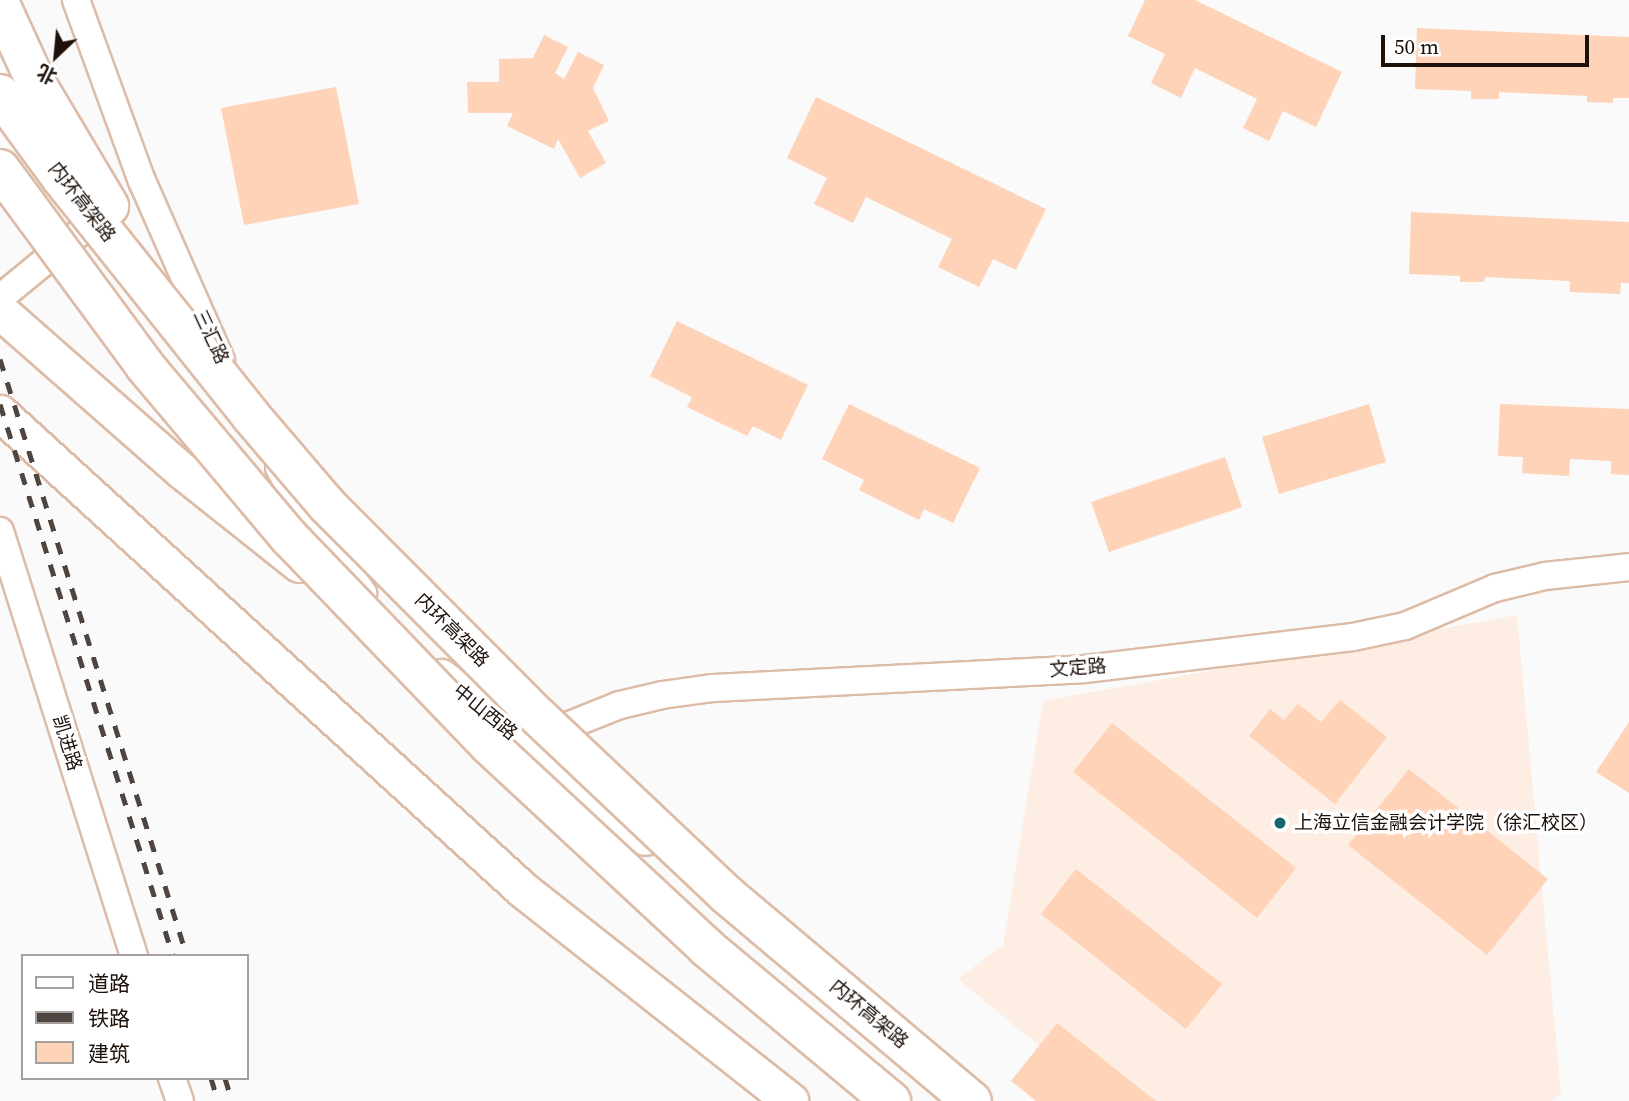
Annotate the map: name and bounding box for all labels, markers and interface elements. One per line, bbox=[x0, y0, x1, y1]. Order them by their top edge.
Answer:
north arrow bbox=[21, 21, 91, 91]
scale bar bbox=[1384, 21, 1592, 65]
text: 50 m bbox=[1394, 32, 1439, 61]
text: 北 bbox=[33, 59, 61, 91]
street label: 内环高架路 bbox=[44, 158, 120, 246]
street label: 三汇路 bbox=[189, 306, 233, 368]
street label: 内环高架路 bbox=[410, 588, 494, 672]
street label: 文定路 bbox=[1049, 655, 1107, 681]
street label: 中山西路 bbox=[448, 679, 522, 745]
street label: 凯进路 bbox=[48, 712, 86, 774]
place label: 上海立信金融会计学院（徐汇校区） bbox=[1294, 812, 1598, 834]
marker: 上海立信金融会计学院（徐汇校区） bbox=[1272, 815, 1288, 831]
legend bbox=[21, 954, 248, 1080]
text: 道路 bbox=[88, 969, 130, 998]
street label: 内环高架路 bbox=[825, 975, 913, 1053]
text: 铁路 bbox=[88, 1004, 130, 1033]
text: 建筑 bbox=[88, 1039, 130, 1068]

